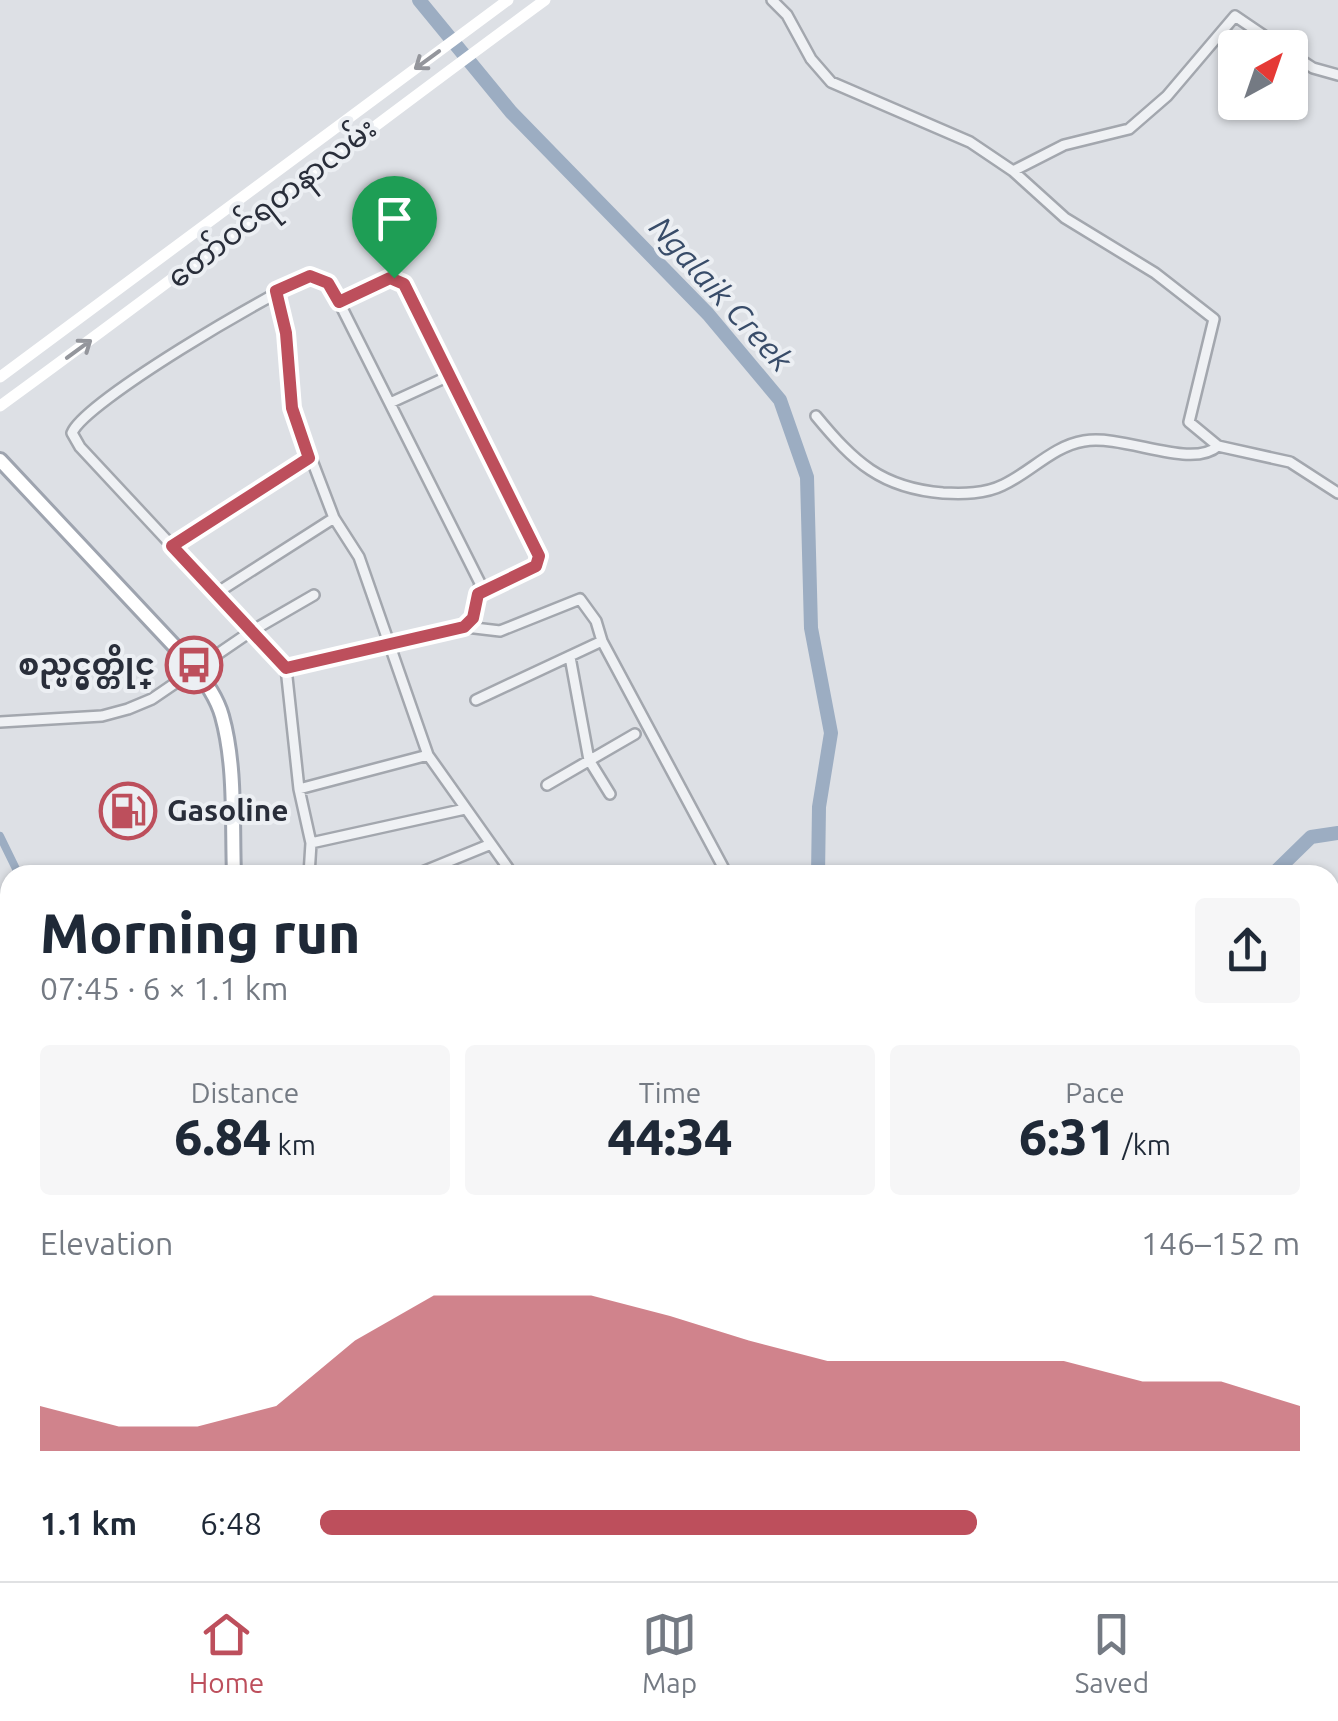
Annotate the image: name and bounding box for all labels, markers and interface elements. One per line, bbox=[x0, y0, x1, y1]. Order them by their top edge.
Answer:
north arrow bbox=[1218, 30, 1308, 120]
map controls bbox=[1218, 30, 1308, 120]
one-way arrow bbox=[414, 50, 441, 71]
street label: တော်ဝင်ရတနာလမ်း bbox=[158, 107, 388, 301]
pin bbox=[352, 176, 437, 279]
icon: arrive bbox=[367, 191, 422, 246]
water label: Ngalaik Creek bbox=[643, 209, 801, 378]
one-way arrow bbox=[65, 339, 92, 360]
bus stop icon: စည္ပင္မွတ္တိုင္ bbox=[164, 635, 224, 695]
place label: စည္ပင္မွတ္တိုင္ bbox=[18, 644, 155, 690]
fuel station icon: Gasoline bbox=[98, 781, 158, 841]
place label: Gasoline bbox=[167, 793, 289, 827]
button: share bbox=[1195, 898, 1300, 1003]
text: Morning run bbox=[40, 902, 361, 963]
text: 07:45 · 6 × 1.1 km bbox=[40, 970, 288, 1006]
text: Distance bbox=[191, 1077, 299, 1108]
text: Time bbox=[639, 1077, 701, 1108]
text: Pace bbox=[1065, 1077, 1125, 1108]
text: 6.84 bbox=[174, 1108, 271, 1164]
text: 44:34 bbox=[607, 1108, 733, 1164]
text: 6:31 bbox=[1019, 1108, 1116, 1164]
text: km bbox=[271, 1129, 316, 1160]
text: /km bbox=[1116, 1129, 1171, 1160]
text: Elevation bbox=[40, 1225, 173, 1261]
text: 146–152 m bbox=[1141, 1225, 1300, 1261]
text: 1.1 km bbox=[40, 1505, 137, 1541]
text: 6:48 bbox=[200, 1505, 262, 1541]
tab: Home bbox=[189, 1607, 264, 1698]
tab: Map bbox=[642, 1607, 697, 1698]
tab: Saved bbox=[1075, 1607, 1149, 1698]

